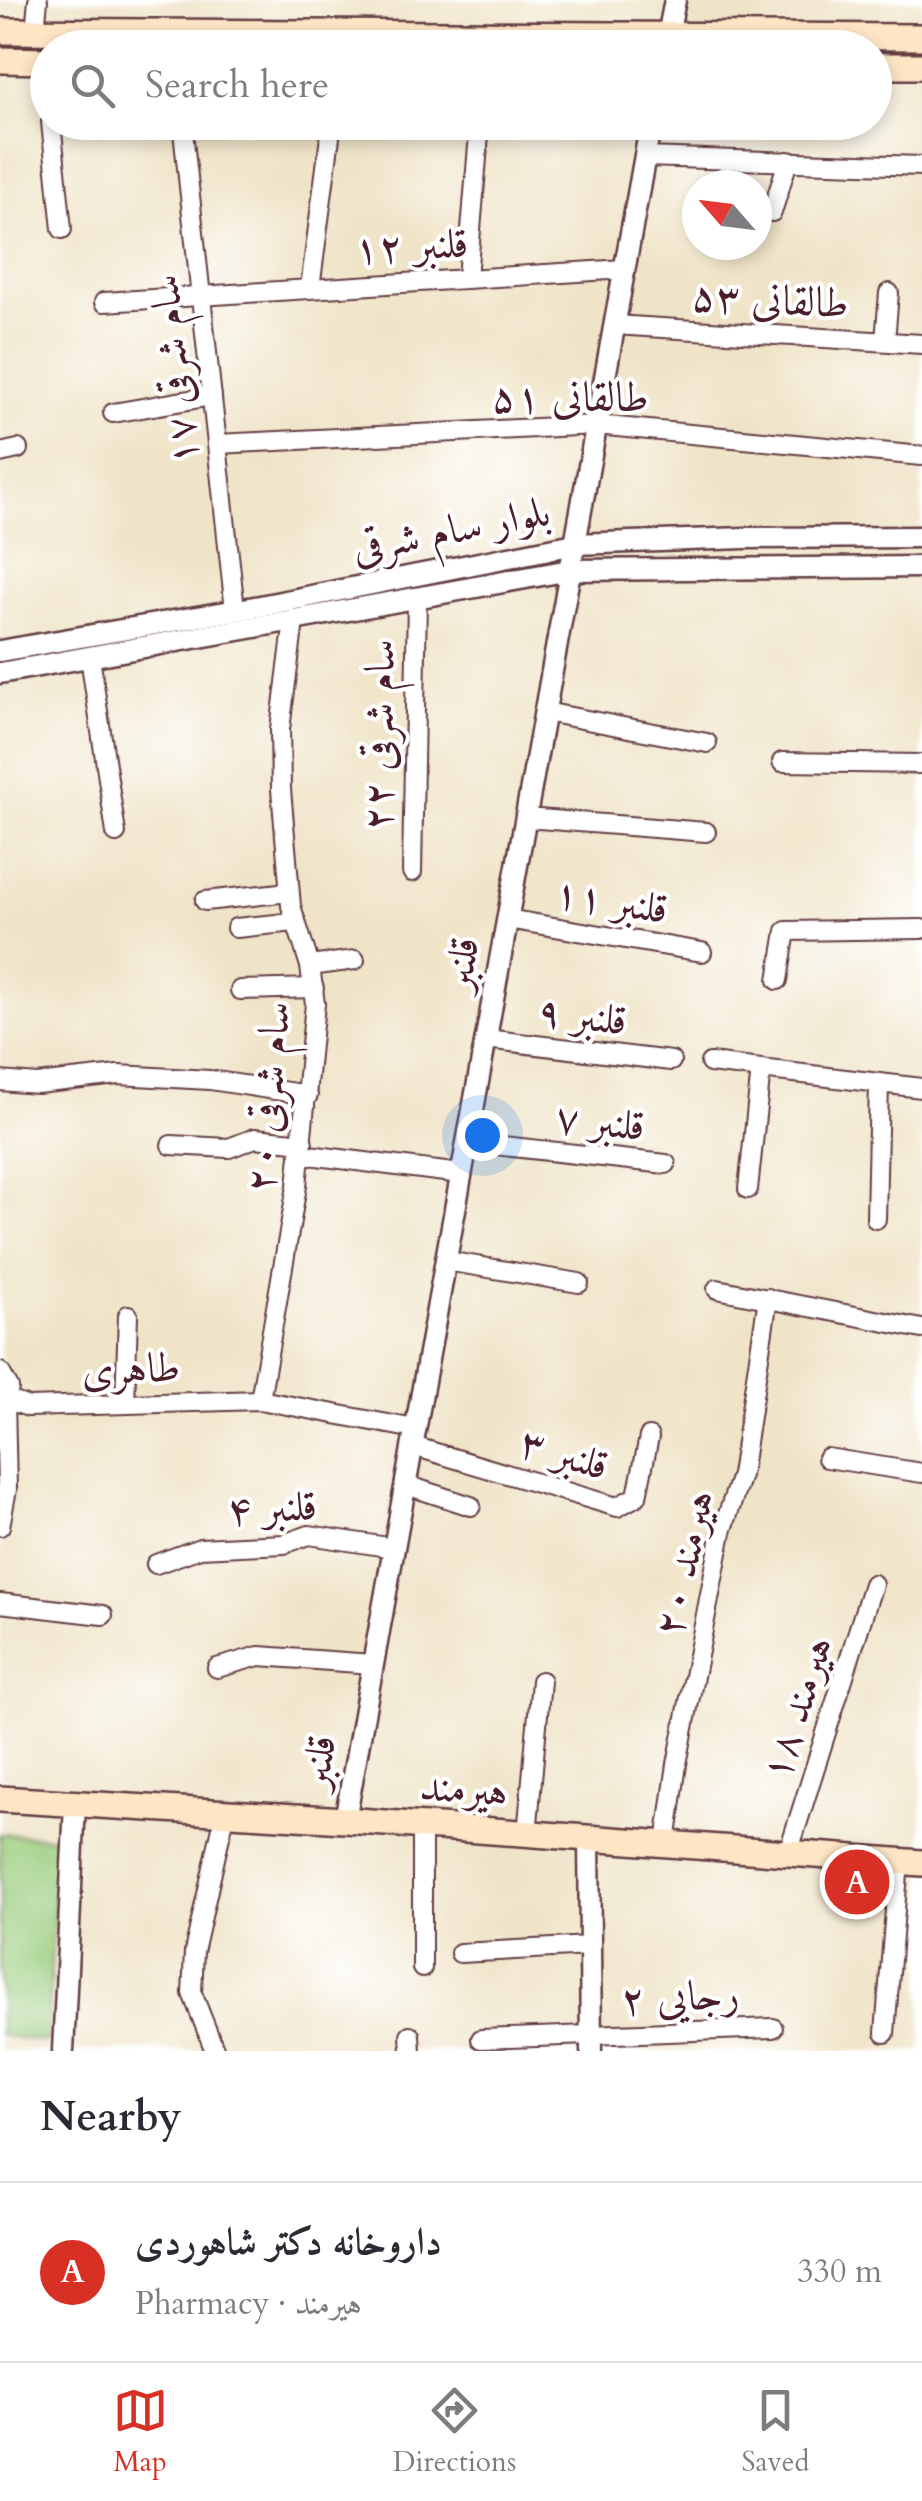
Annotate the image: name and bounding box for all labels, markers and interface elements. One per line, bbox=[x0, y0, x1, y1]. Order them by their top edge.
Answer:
search box bbox=[30, 30, 892, 140]
icon: search bbox=[65, 58, 120, 113]
text: Search here bbox=[145, 59, 329, 111]
north arrow bbox=[682, 170, 772, 260]
street label: قلنبر ۱۲ bbox=[352, 215, 470, 277]
street label: طالقانی ۵۳ bbox=[690, 267, 850, 333]
street label: سام شرقی ۱۷ bbox=[136, 271, 219, 468]
street label: طالقانی ۵۱ bbox=[491, 369, 649, 426]
street label: بلوار سام شرقی bbox=[347, 483, 556, 584]
street label: سام شرقی ۲۲ bbox=[349, 639, 416, 831]
street label: قلنبر ۱۱ bbox=[550, 864, 672, 938]
street label: قلنبر bbox=[428, 932, 494, 999]
street label: قلنبر ۹ bbox=[534, 982, 630, 1050]
street label: سام شرقی ۲۰ bbox=[231, 999, 312, 1196]
street label: قلنبر ۷ bbox=[552, 1089, 648, 1155]
your location bbox=[457, 1110, 508, 1161]
street label: طاهری bbox=[81, 1339, 181, 1399]
street label: قلنبر ۳ bbox=[513, 1414, 615, 1494]
street label: قلنبر ۴ bbox=[226, 1477, 318, 1539]
street label: هیرمند ۲۰ bbox=[639, 1484, 729, 1642]
street label: هیرمند ۱۸ bbox=[747, 1628, 847, 1788]
street label: قلنبر bbox=[285, 1730, 351, 1797]
street label: هیرمند bbox=[418, 1757, 510, 1821]
pin: A bbox=[824, 1844, 890, 1920]
street label: رجایی ۲ bbox=[619, 1965, 741, 2029]
text: Nearby bbox=[40, 2088, 182, 2145]
text: داروخانه دکتر شاهوردی bbox=[135, 2216, 442, 2268]
text: A bbox=[60, 2250, 85, 2294]
text: 330 m bbox=[797, 2250, 882, 2294]
text: Pharmacy · هیرمند bbox=[135, 2282, 362, 2326]
tab: Map bbox=[113, 2383, 168, 2481]
tab: Directions bbox=[393, 2383, 516, 2481]
tab: Saved bbox=[741, 2383, 809, 2481]

